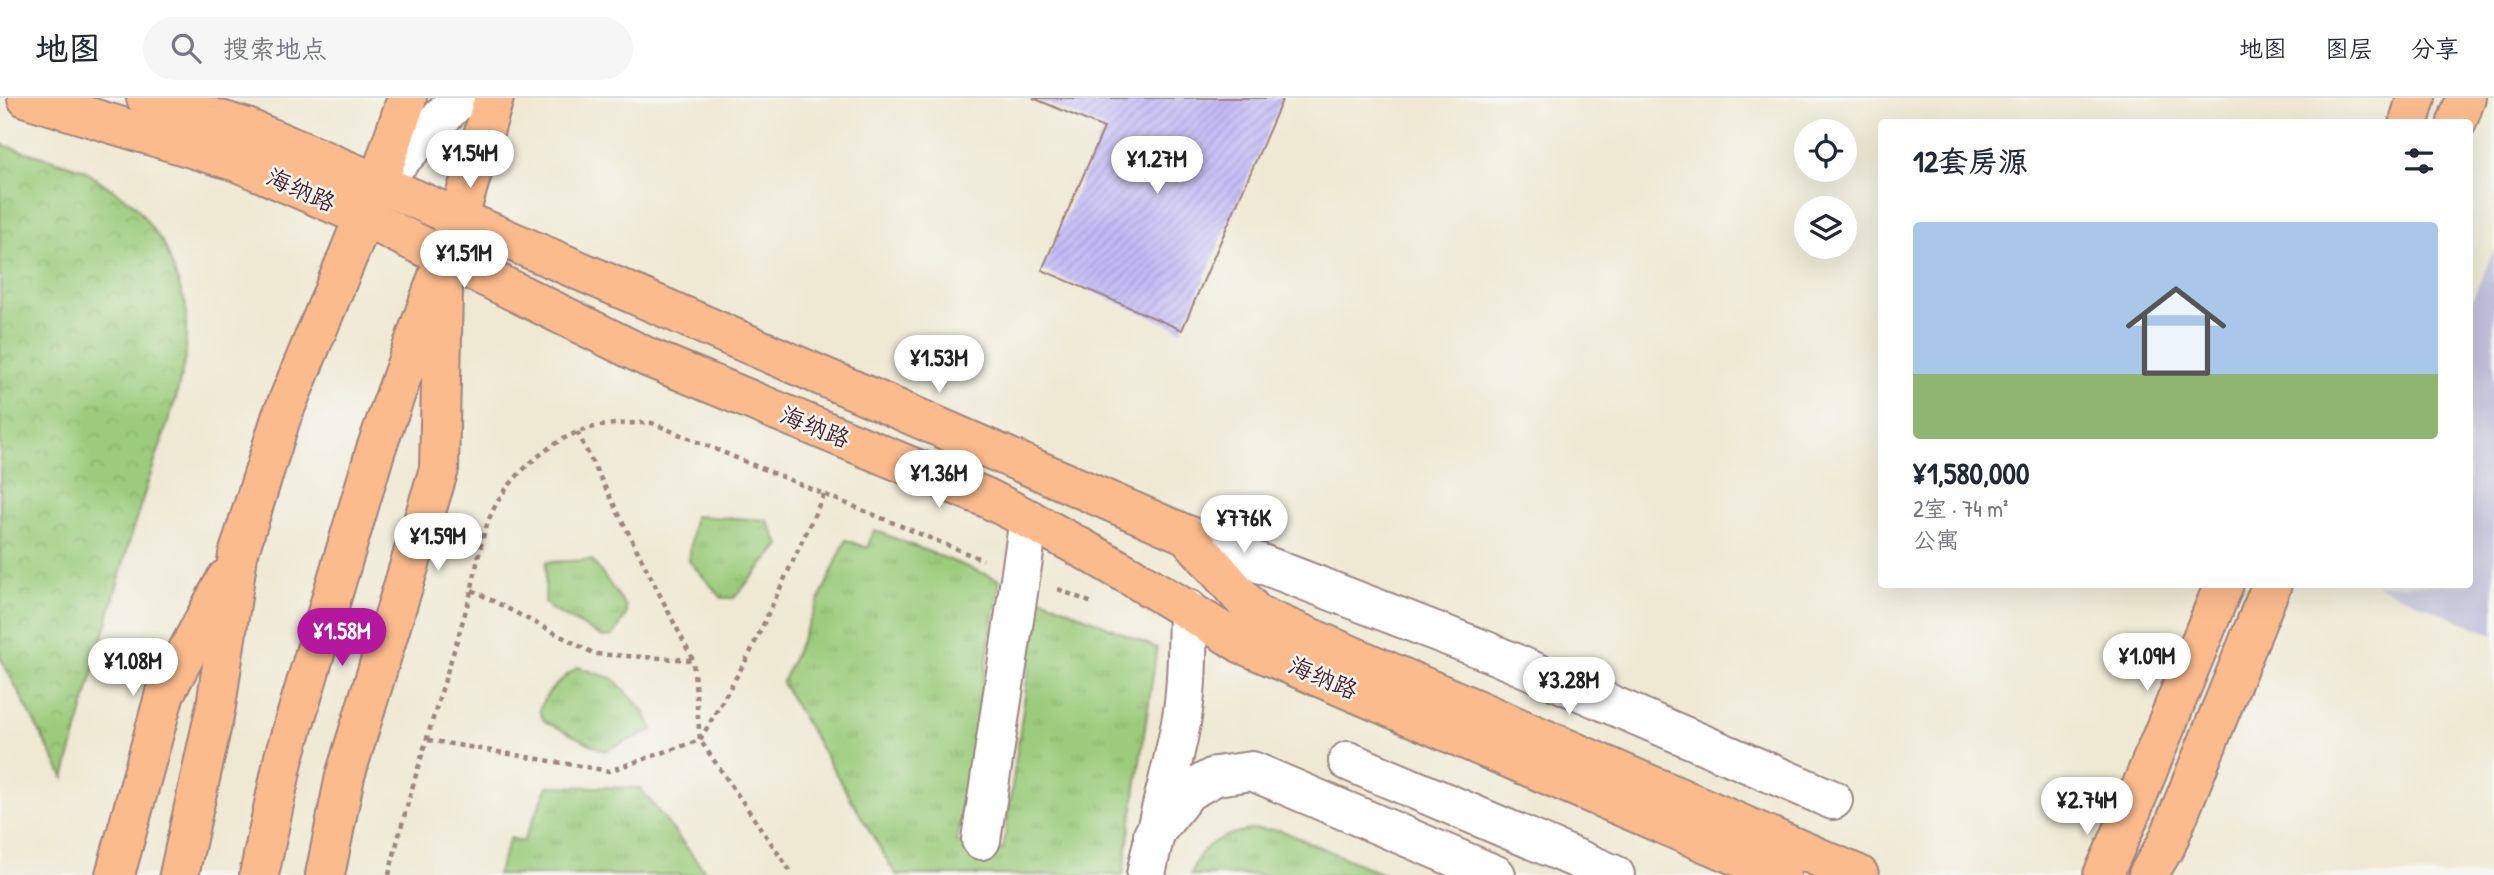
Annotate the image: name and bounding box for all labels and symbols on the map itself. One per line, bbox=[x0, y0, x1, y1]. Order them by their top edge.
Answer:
pin: ¥1.54M bbox=[413, 130, 527, 190]
pin: ¥1.27M bbox=[1100, 136, 1214, 196]
street label: 海纳路 bbox=[262, 160, 341, 218]
pin: ¥1.51M bbox=[407, 230, 521, 290]
pin: ¥1.53M bbox=[882, 336, 996, 395]
street label: 海纳路 bbox=[776, 398, 855, 454]
pin: ¥1.36M bbox=[882, 450, 996, 510]
pin: ¥776K bbox=[1195, 496, 1293, 555]
pin: ¥1.59M bbox=[381, 514, 495, 573]
pin: ¥1.58M bbox=[285, 608, 399, 668]
pin: ¥1.09M bbox=[2090, 634, 2204, 693]
pin: ¥1.08M bbox=[76, 638, 190, 698]
street label: 海纳路 bbox=[1284, 648, 1363, 706]
pin: ¥3.28M bbox=[1512, 658, 1626, 717]
pin: ¥2.74M bbox=[2030, 778, 2144, 837]

